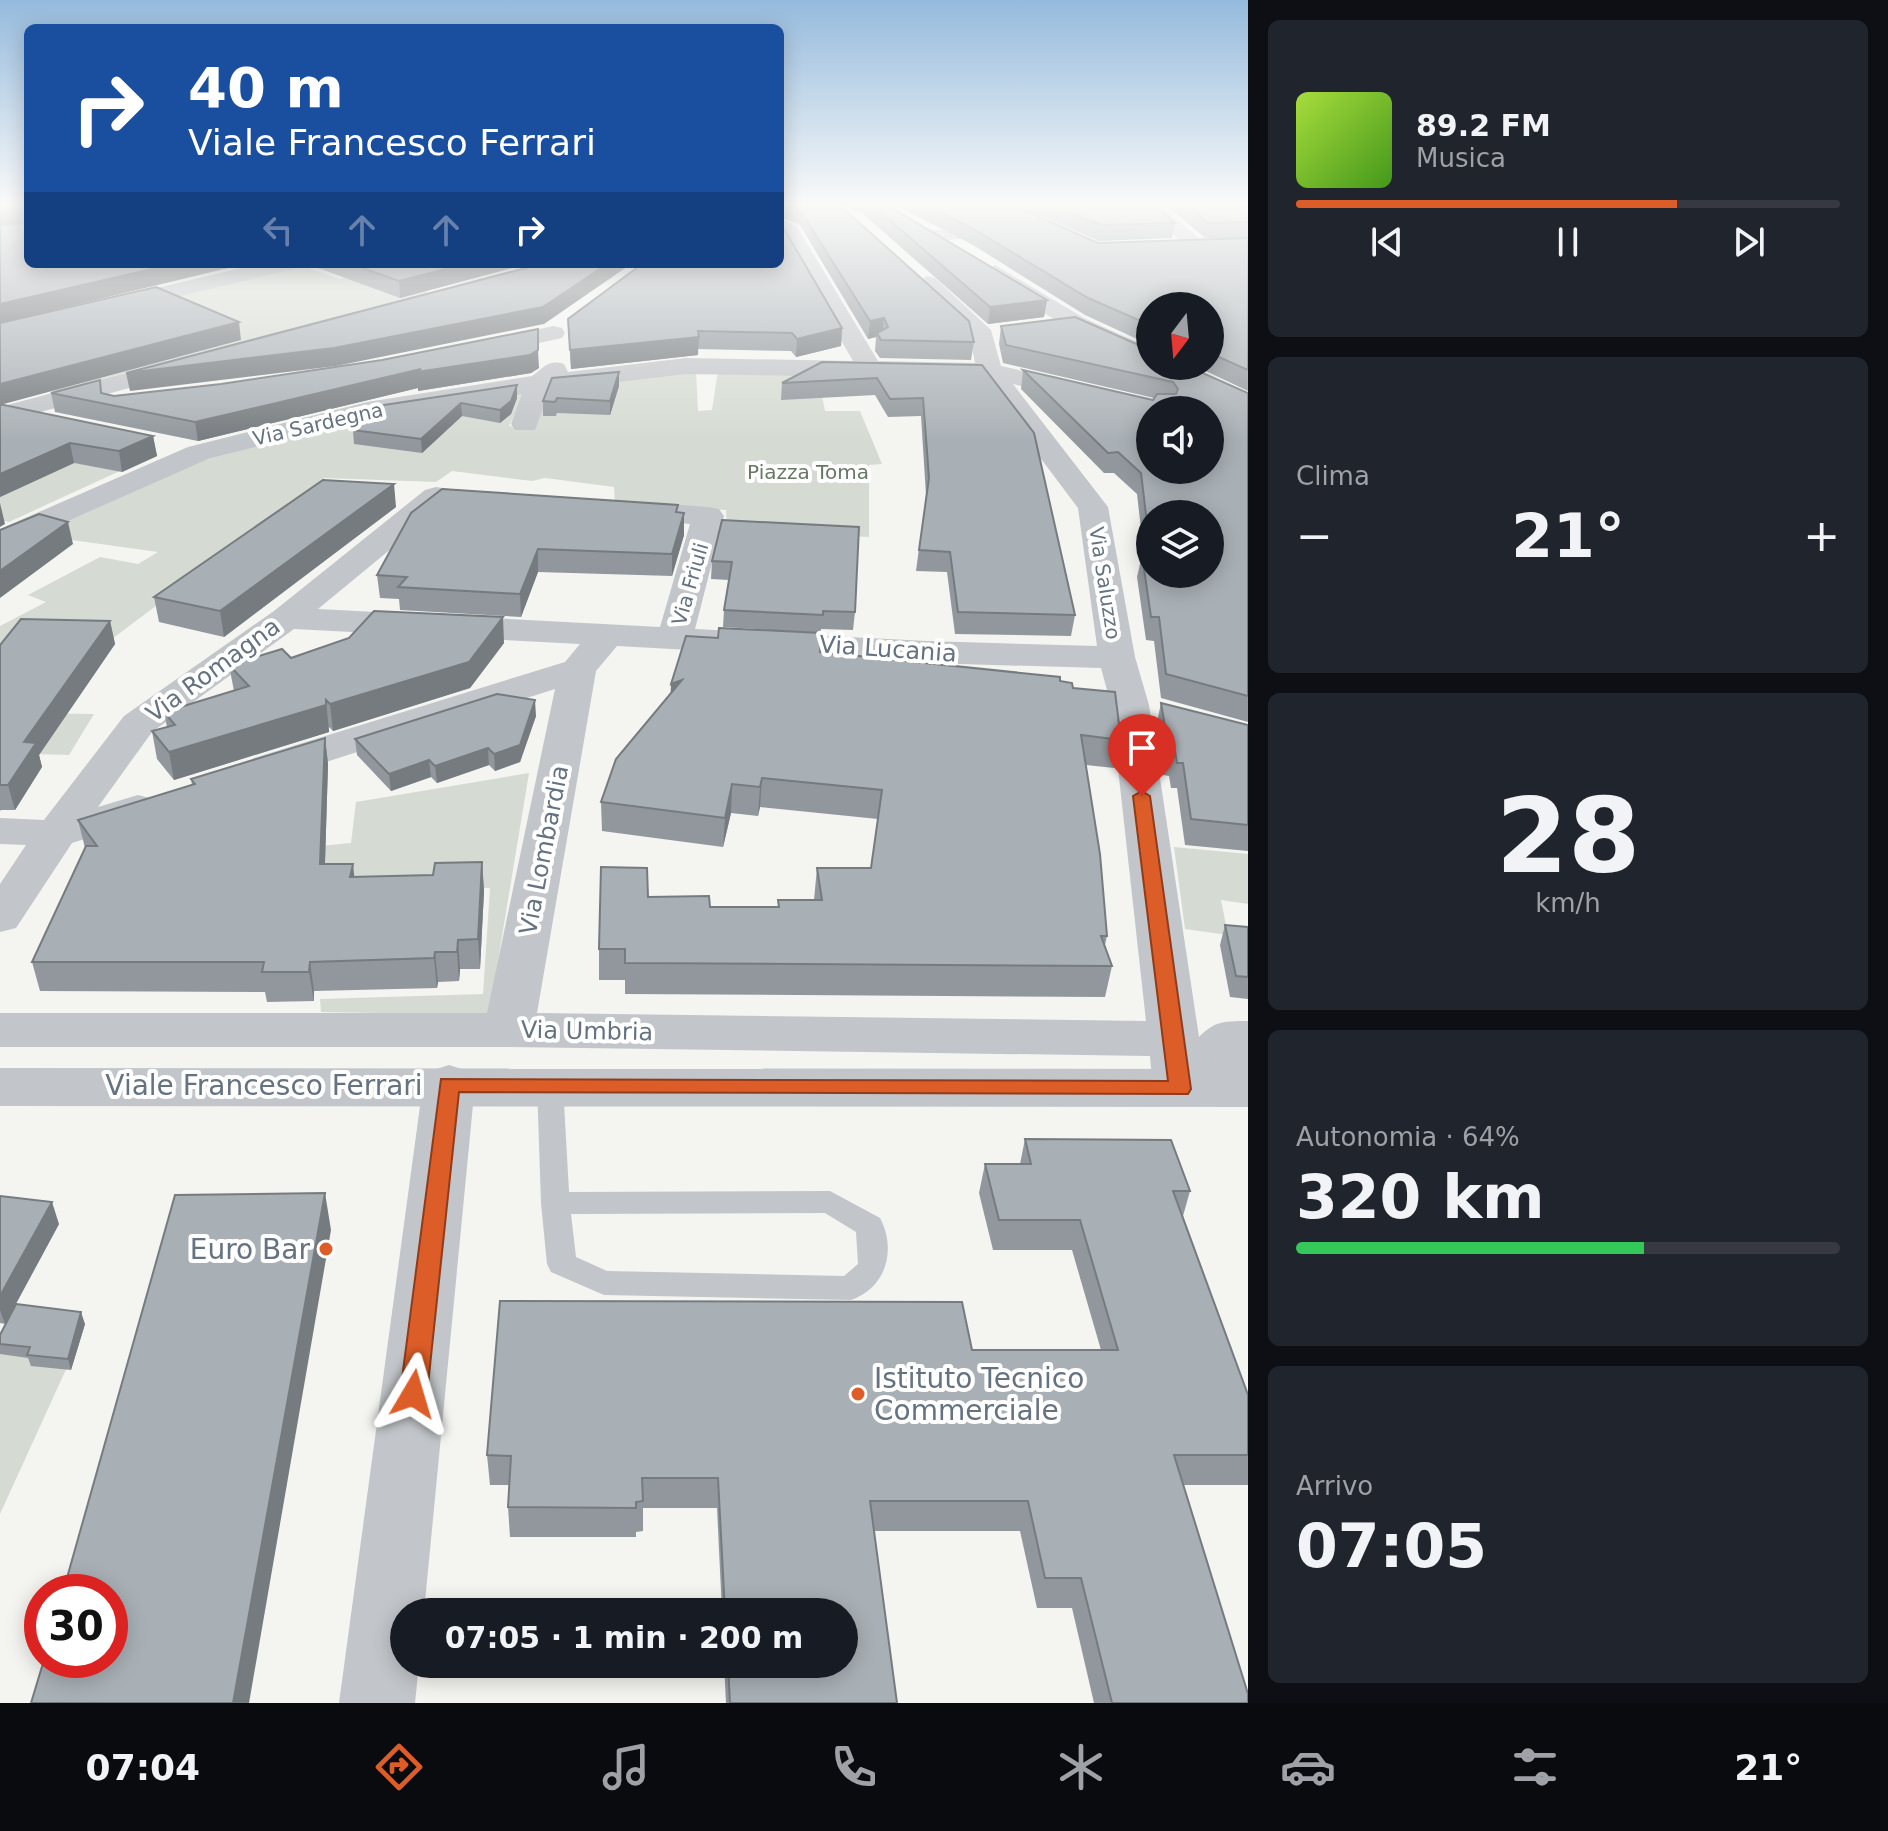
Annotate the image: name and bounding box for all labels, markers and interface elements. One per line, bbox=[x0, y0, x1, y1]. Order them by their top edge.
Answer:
text: 40 m bbox=[188, 55, 344, 120]
icon: right bbox=[56, 56, 160, 160]
text: 89.2 FM bbox=[1416, 108, 1551, 143]
text: Viale Francesco Ferrari bbox=[188, 122, 596, 163]
text: Musica bbox=[1416, 143, 1506, 173]
icon: left bbox=[256, 208, 300, 252]
icon: ahead bbox=[340, 208, 384, 252]
icon: ahead bbox=[424, 208, 468, 252]
icon: right bbox=[508, 208, 552, 252]
icon: previous bbox=[1365, 220, 1409, 264]
icon: pause bbox=[1546, 220, 1590, 264]
icon: next bbox=[1727, 220, 1771, 264]
north arrow bbox=[1136, 292, 1224, 380]
map controls bbox=[1136, 292, 1224, 588]
button: sound bbox=[1136, 396, 1224, 484]
street label: Via Sardegna bbox=[251, 397, 385, 451]
park label: Piazza Toma bbox=[747, 460, 869, 484]
text: Clima bbox=[1296, 461, 1370, 491]
button: layers bbox=[1136, 500, 1224, 588]
text: 21° bbox=[1511, 501, 1625, 571]
text: − bbox=[1296, 510, 1333, 561]
text: + bbox=[1803, 510, 1840, 561]
street label: Via Saluzzo bbox=[1084, 525, 1126, 641]
street label: Via Friuli bbox=[667, 540, 713, 628]
street label: Via Romagna bbox=[141, 612, 285, 728]
street label: Via Lucania bbox=[818, 630, 958, 668]
pin bbox=[1108, 714, 1176, 796]
icon: arrive bbox=[1120, 726, 1164, 770]
street label: Via Lombardia bbox=[514, 763, 574, 937]
text: 28 bbox=[1496, 775, 1640, 897]
text: km/h bbox=[1535, 888, 1601, 918]
street label: Via Umbria bbox=[521, 1016, 653, 1046]
street label: Viale Francesco Ferrari bbox=[105, 1069, 423, 1102]
text: Autonomia · 64% bbox=[1296, 1122, 1520, 1152]
text: 320 km bbox=[1296, 1162, 1545, 1232]
place label: Euro Bar bbox=[190, 1233, 310, 1266]
marker: Euro Bar bbox=[317, 1240, 335, 1258]
position arrow bbox=[371, 1352, 455, 1436]
place label: Istituto Tecnico Commerciale bbox=[874, 1362, 1084, 1427]
marker: Istituto Tecnico Commerciale bbox=[849, 1385, 867, 1403]
text: Arrivo bbox=[1296, 1471, 1373, 1501]
text: 07:05 bbox=[1296, 1511, 1487, 1581]
speed limit sign: 30 bbox=[24, 1574, 128, 1678]
text: 07:05 · 1 min · 200 m bbox=[445, 1620, 803, 1655]
icon: directions bbox=[371, 1739, 427, 1795]
icon: music bbox=[598, 1739, 654, 1795]
icon: phone bbox=[826, 1739, 882, 1795]
icon: climate bbox=[1053, 1739, 1109, 1795]
icon: car bbox=[1280, 1739, 1336, 1795]
icon: filters bbox=[1507, 1739, 1563, 1795]
text: 07:04 bbox=[86, 1747, 200, 1788]
text: 21° bbox=[1734, 1747, 1802, 1788]

